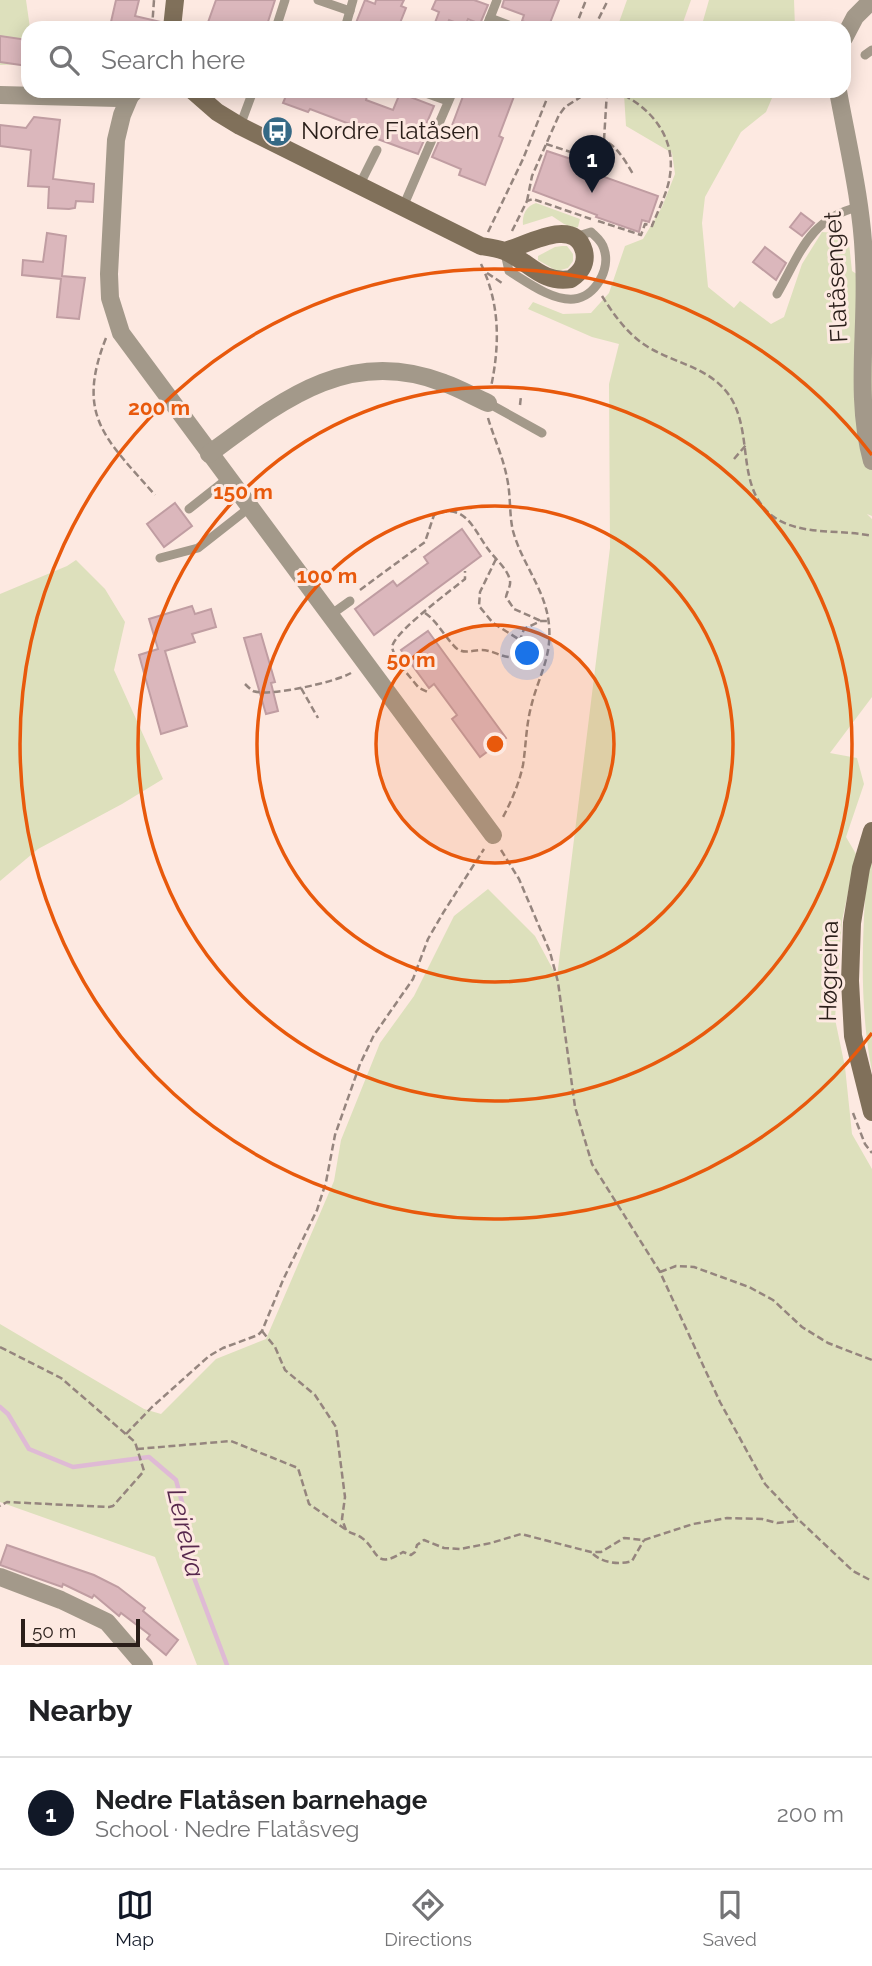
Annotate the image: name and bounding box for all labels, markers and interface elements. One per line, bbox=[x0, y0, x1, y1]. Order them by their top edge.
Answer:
search box bbox=[21, 21, 851, 98]
icon: search bbox=[45, 41, 83, 79]
text: Search here bbox=[101, 45, 245, 75]
bus stop icon: Nordre Flatåsen bbox=[261, 114, 295, 148]
place label: Nordre Flatåsen bbox=[301, 116, 479, 145]
pin: 1 bbox=[569, 135, 615, 193]
street label: Flatåsenget bbox=[818, 211, 853, 343]
text: 200 m bbox=[128, 395, 190, 420]
text: 150 m bbox=[213, 479, 273, 504]
text: 100 m bbox=[297, 563, 357, 588]
your location bbox=[510, 636, 544, 670]
text: 50 m bbox=[386, 647, 436, 672]
centre of rings bbox=[483, 732, 507, 756]
street label: Høgreina bbox=[813, 920, 844, 1022]
water label: Leirelva bbox=[161, 1486, 211, 1580]
scale bar bbox=[21, 1616, 140, 1648]
text: 50 m bbox=[32, 1620, 76, 1642]
text: Nearby bbox=[28, 1693, 132, 1728]
text: Nedre Flatåsen barnehage bbox=[95, 1785, 427, 1815]
text: 1 bbox=[45, 1800, 57, 1827]
text: 200 m bbox=[777, 1800, 844, 1827]
text: School · Nedre Flatåsveg bbox=[95, 1815, 359, 1842]
tab: Map bbox=[115, 1886, 154, 1950]
tab: Directions bbox=[384, 1886, 472, 1950]
tab: Saved bbox=[702, 1886, 757, 1950]

